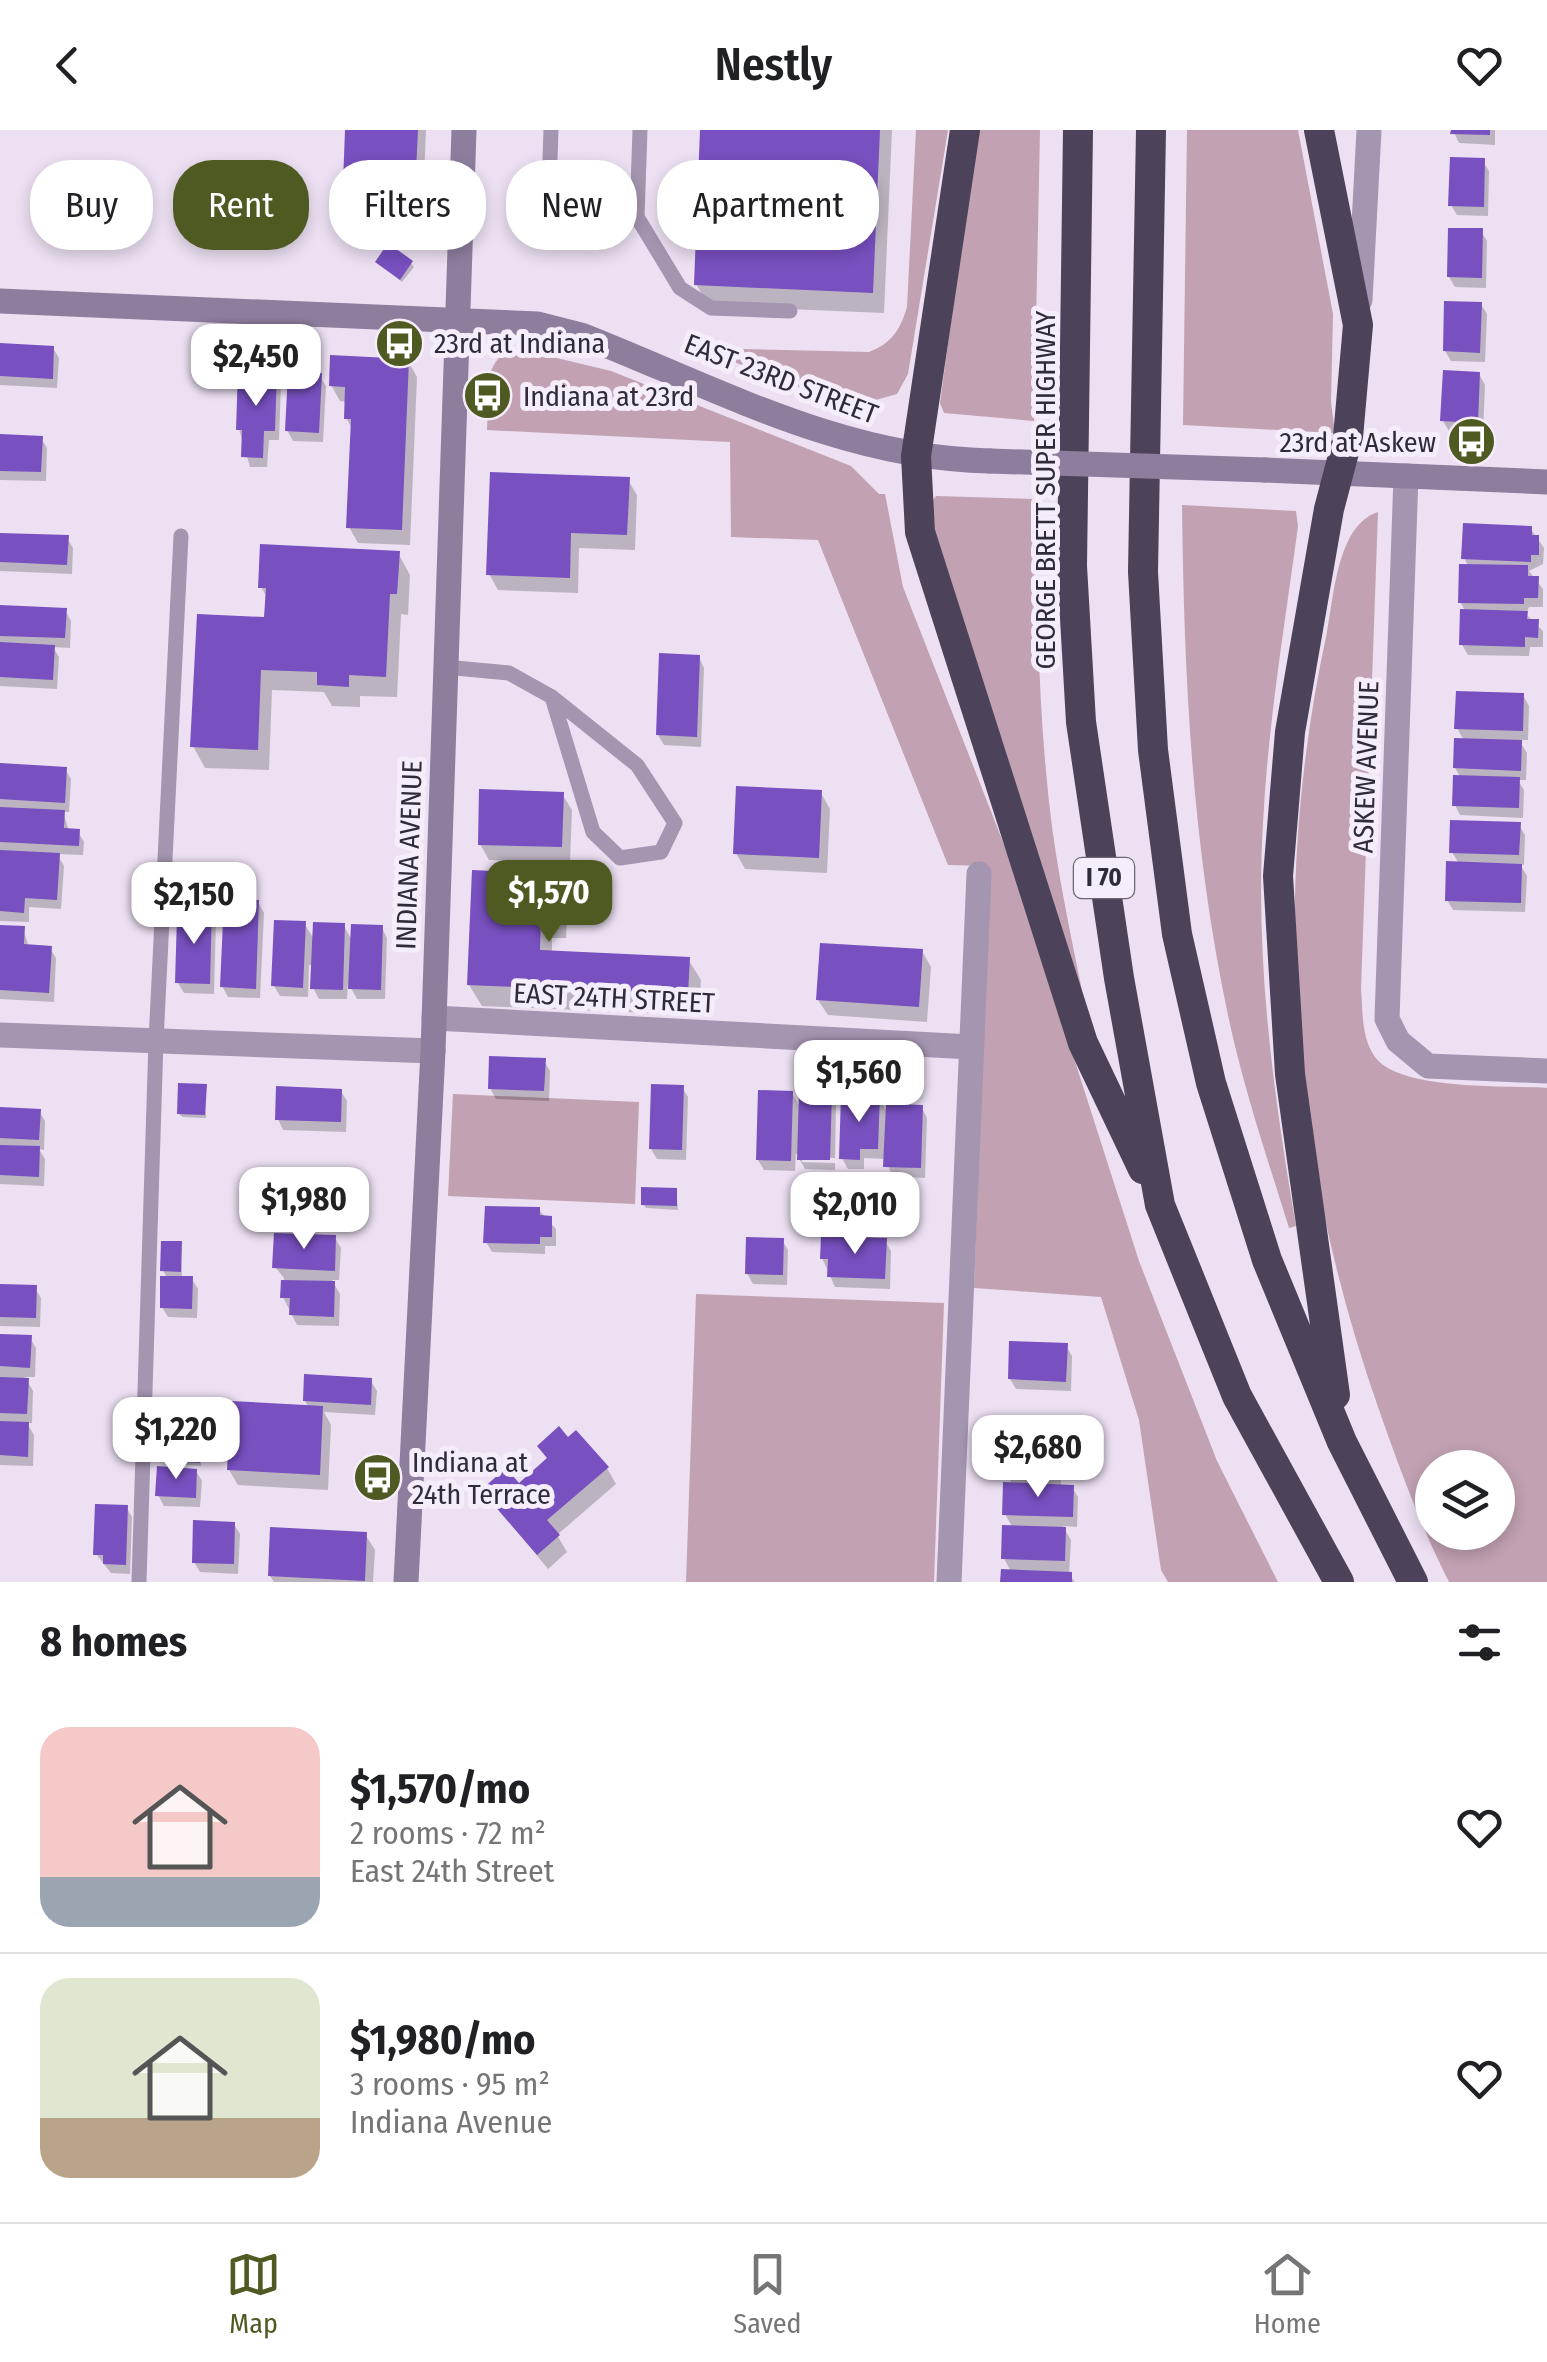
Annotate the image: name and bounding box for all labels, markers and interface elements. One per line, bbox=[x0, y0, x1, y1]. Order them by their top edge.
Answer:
icon: back bbox=[40, 38, 95, 93]
text: Nestly bbox=[715, 38, 832, 92]
icon: heart bbox=[1452, 38, 1507, 93]
chip: Buy bbox=[30, 160, 153, 250]
chip: Rent bbox=[173, 160, 309, 250]
chip: Filters bbox=[329, 160, 486, 250]
chip: New bbox=[506, 160, 637, 250]
chip: Apartment bbox=[657, 160, 879, 250]
street label: GEORGE BRETT SUPER HIGHWAY bbox=[1029, 310, 1062, 669]
bus stop icon: 23rd at Indiana bbox=[373, 317, 425, 369]
pin: $2,450 bbox=[175, 324, 337, 409]
place label: 23rd at Indiana bbox=[434, 327, 605, 360]
street label: EAST 23RD STREET bbox=[680, 327, 882, 431]
text: $2,450 bbox=[213, 337, 299, 375]
bus stop icon: Indiana at 23rd bbox=[462, 370, 514, 422]
place label: Indiana at 23rd bbox=[523, 380, 694, 413]
bus stop icon: 23rd at Askew bbox=[1445, 416, 1497, 468]
place label: 23rd at Askew bbox=[1279, 426, 1436, 459]
street label: ASKEW AVENUE bbox=[1347, 680, 1385, 854]
street label: INDIANA AVENUE bbox=[389, 760, 429, 950]
road number: I 70 bbox=[1074, 858, 1134, 898]
pin: $1,570 bbox=[468, 860, 630, 945]
pin: $2,150 bbox=[113, 862, 275, 947]
text: $1,570 bbox=[508, 873, 590, 911]
text: $2,150 bbox=[153, 875, 235, 913]
street label: EAST 24TH STREET bbox=[512, 976, 716, 1020]
pin: $1,560 bbox=[778, 1040, 940, 1125]
text: $1,560 bbox=[816, 1053, 902, 1091]
pin: $1,980 bbox=[223, 1167, 385, 1252]
pin: $2,010 bbox=[774, 1172, 936, 1257]
text: $1,980 bbox=[261, 1180, 347, 1218]
text: $2,010 bbox=[813, 1185, 898, 1223]
pin: $1,220 bbox=[95, 1397, 257, 1482]
text: $1,220 bbox=[135, 1410, 217, 1448]
pin: $2,680 bbox=[957, 1415, 1119, 1500]
text: $2,680 bbox=[994, 1428, 1082, 1466]
place label: Indiana at 24th Terrace bbox=[412, 1446, 551, 1511]
map controls bbox=[1415, 1450, 1515, 1550]
button: layers bbox=[1415, 1450, 1515, 1550]
bus stop icon: Indiana at 24th Terrace bbox=[351, 1452, 403, 1504]
icon: filters bbox=[1452, 1615, 1507, 1670]
text: 8 homes bbox=[40, 1617, 187, 1667]
text: $1,570/mo bbox=[350, 1764, 530, 1814]
icon: home bbox=[120, 1767, 240, 1887]
icon: heart bbox=[1452, 1800, 1507, 1855]
text: 2 rooms · 72 m² bbox=[350, 1814, 546, 1852]
text: East 24th Street bbox=[350, 1852, 554, 1890]
text: $1,980/mo bbox=[350, 2015, 535, 2065]
icon: home bbox=[120, 2018, 240, 2138]
icon: heart bbox=[1452, 2051, 1507, 2106]
text: 3 rooms · 95 m² bbox=[350, 2065, 550, 2103]
text: Indiana Avenue bbox=[350, 2103, 552, 2141]
tab: Map bbox=[226, 2247, 281, 2340]
tab: Saved bbox=[733, 2247, 802, 2340]
tab: Home bbox=[1254, 2247, 1321, 2340]

